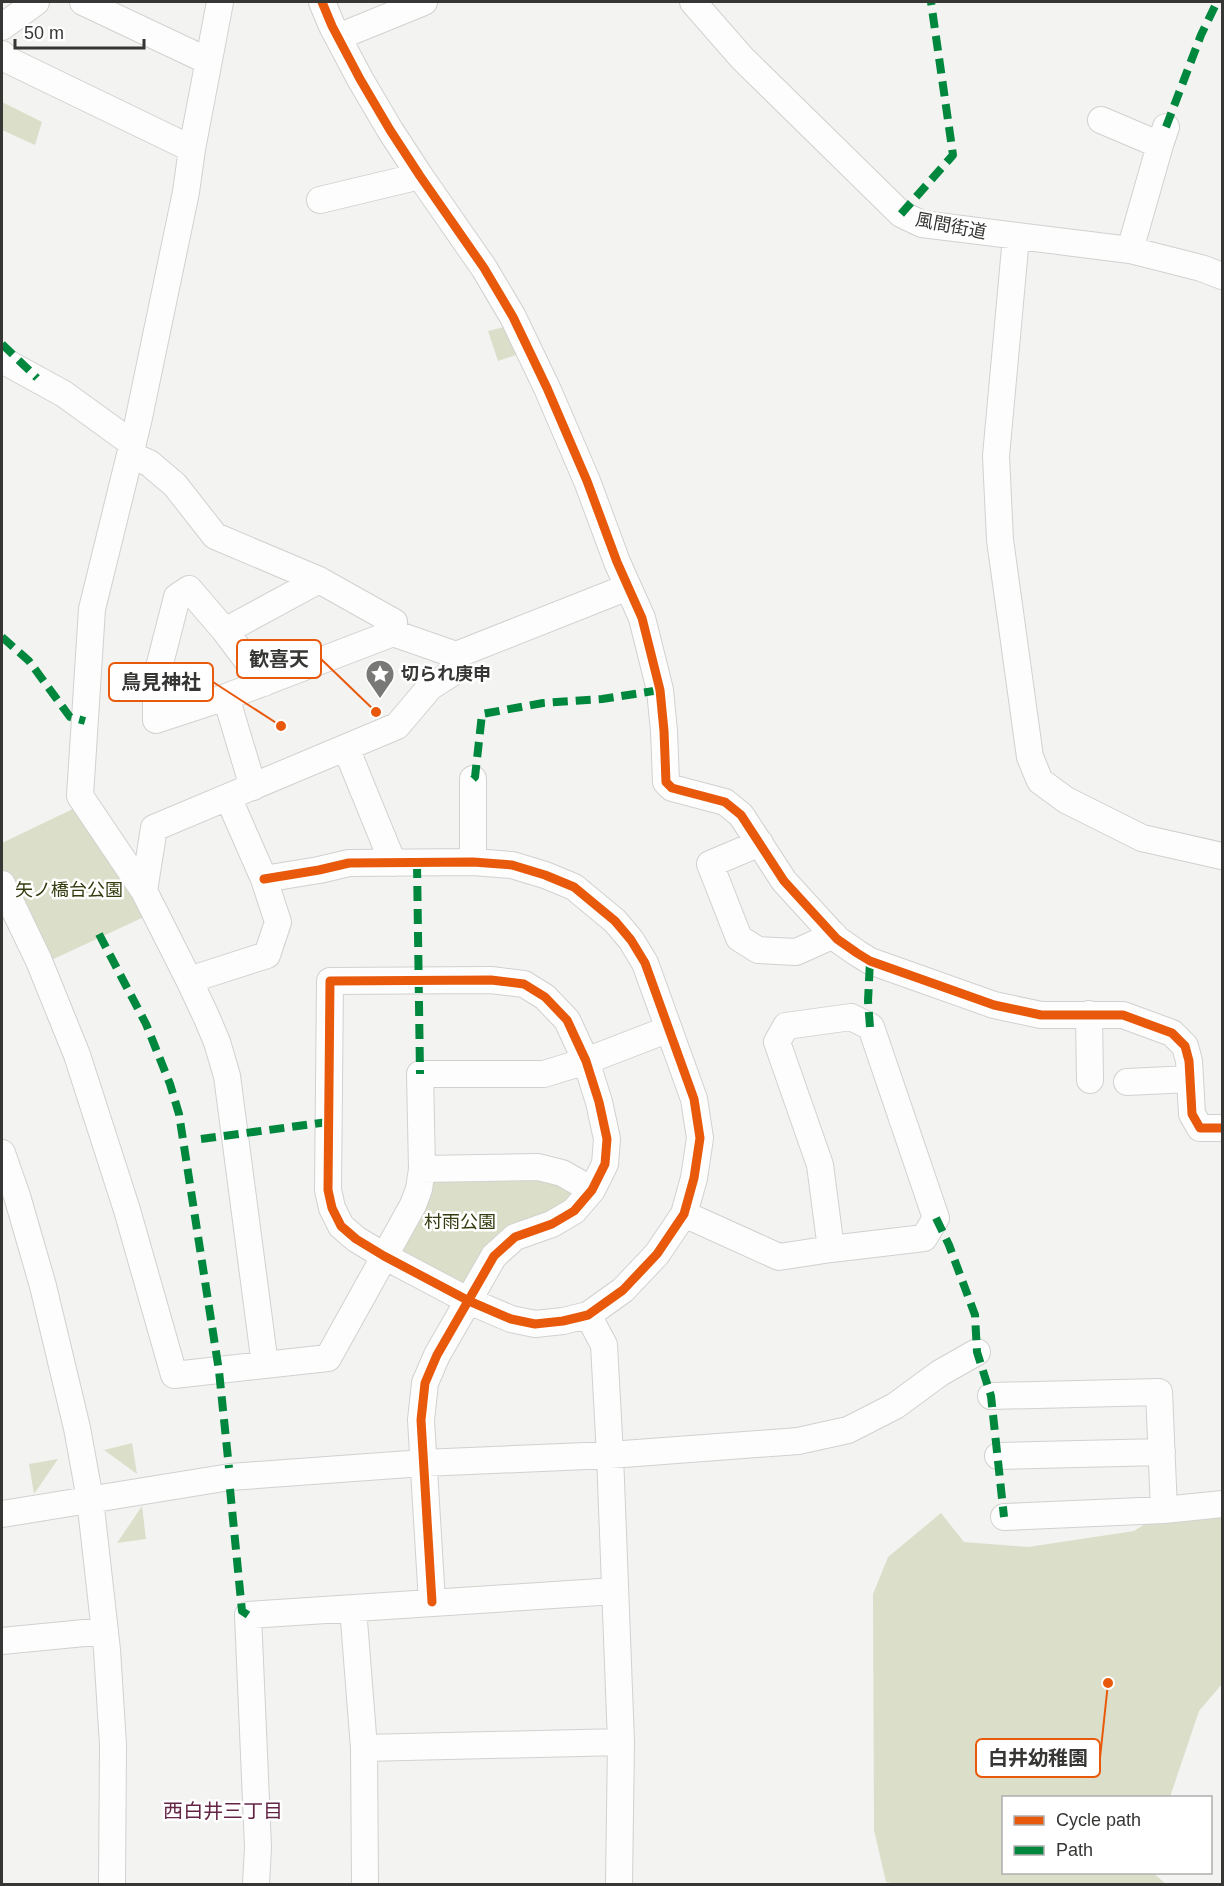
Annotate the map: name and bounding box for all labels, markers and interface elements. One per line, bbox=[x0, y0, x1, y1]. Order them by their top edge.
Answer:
scale bar bbox=[15, 12, 144, 50]
text: 50 m bbox=[24, 23, 64, 43]
street label: 風間街道 bbox=[914, 209, 988, 243]
callout: 歓喜天 bbox=[237, 640, 321, 678]
text: 歓喜天 bbox=[249, 648, 309, 670]
place icon: 切られ庚申 bbox=[364, 658, 396, 700]
callout: 鳥見神社 bbox=[109, 663, 213, 701]
place label: 切られ庚申 bbox=[401, 664, 491, 684]
text: 鳥見神社 bbox=[121, 671, 201, 693]
park label: 矢ノ橋台公園 bbox=[15, 880, 123, 900]
park label: 村雨公園 bbox=[424, 1212, 496, 1232]
callout: 白井幼稚園 bbox=[976, 1739, 1100, 1777]
text: 白井幼稚園 bbox=[988, 1747, 1088, 1769]
legend bbox=[1002, 1796, 1212, 1874]
district label: 西白井三丁目 bbox=[163, 1800, 283, 1822]
text: Cycle path bbox=[1056, 1810, 1141, 1830]
text: Path bbox=[1056, 1840, 1093, 1860]

